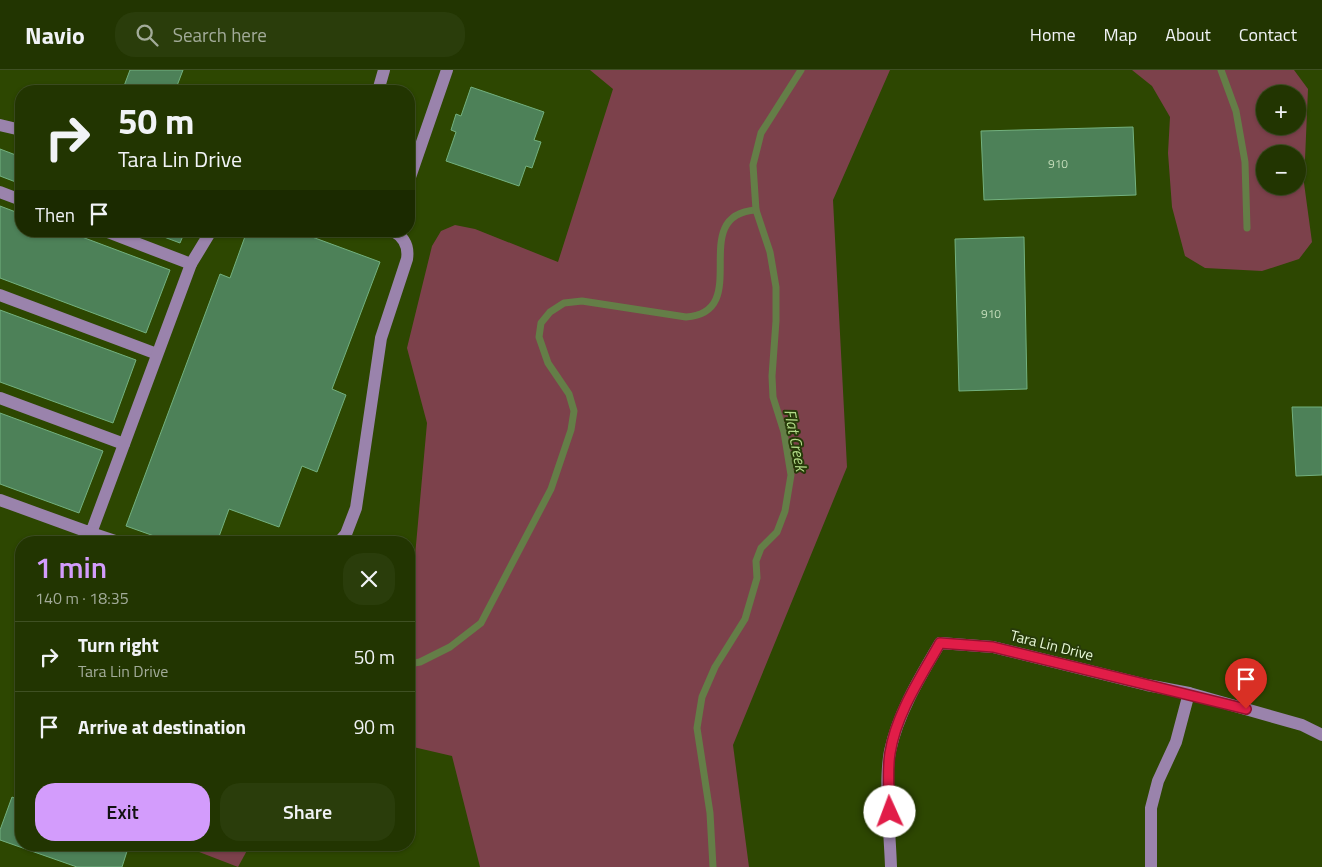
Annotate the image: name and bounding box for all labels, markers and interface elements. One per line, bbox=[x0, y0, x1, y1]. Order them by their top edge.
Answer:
search box bbox=[115, 12, 465, 57]
text: Navio bbox=[25, 17, 85, 53]
text: Search here bbox=[173, 20, 267, 49]
icon: search bbox=[133, 21, 161, 49]
text: Home bbox=[1030, 21, 1076, 48]
text: Map bbox=[1104, 21, 1137, 48]
text: About bbox=[1165, 21, 1211, 48]
text: Contact bbox=[1239, 21, 1297, 48]
map controls bbox=[1256, 85, 1306, 195]
button: + bbox=[1256, 85, 1306, 135]
text: 50 m bbox=[118, 94, 194, 148]
icon: right bbox=[35, 105, 100, 170]
text: Tara Lin Drive bbox=[118, 142, 242, 176]
button: − bbox=[1256, 145, 1306, 195]
house number: 910 bbox=[1048, 154, 1068, 173]
text: Then bbox=[35, 200, 75, 229]
icon: arrive bbox=[85, 200, 113, 228]
house number: 910 bbox=[981, 304, 1001, 323]
water label: Flat Creek bbox=[778, 407, 814, 475]
text: 1 min bbox=[35, 544, 107, 590]
button: close bbox=[343, 553, 395, 605]
text: 140 m · 18:35 bbox=[35, 586, 129, 610]
street label: Tara Lin Drive bbox=[1008, 624, 1096, 666]
text: Turn right bbox=[78, 630, 159, 659]
text: 50 m bbox=[354, 642, 395, 671]
icon: right bbox=[35, 643, 63, 671]
pin bbox=[1225, 658, 1267, 709]
text: Tara Lin Drive bbox=[78, 659, 168, 683]
icon: arrive bbox=[1232, 665, 1260, 693]
text: Arrive at destination bbox=[78, 712, 246, 741]
text: 90 m bbox=[354, 712, 395, 741]
icon: arrive bbox=[35, 713, 63, 741]
button: Exit bbox=[35, 783, 210, 841]
button: Share bbox=[220, 783, 395, 841]
position arrow bbox=[863, 785, 915, 837]

